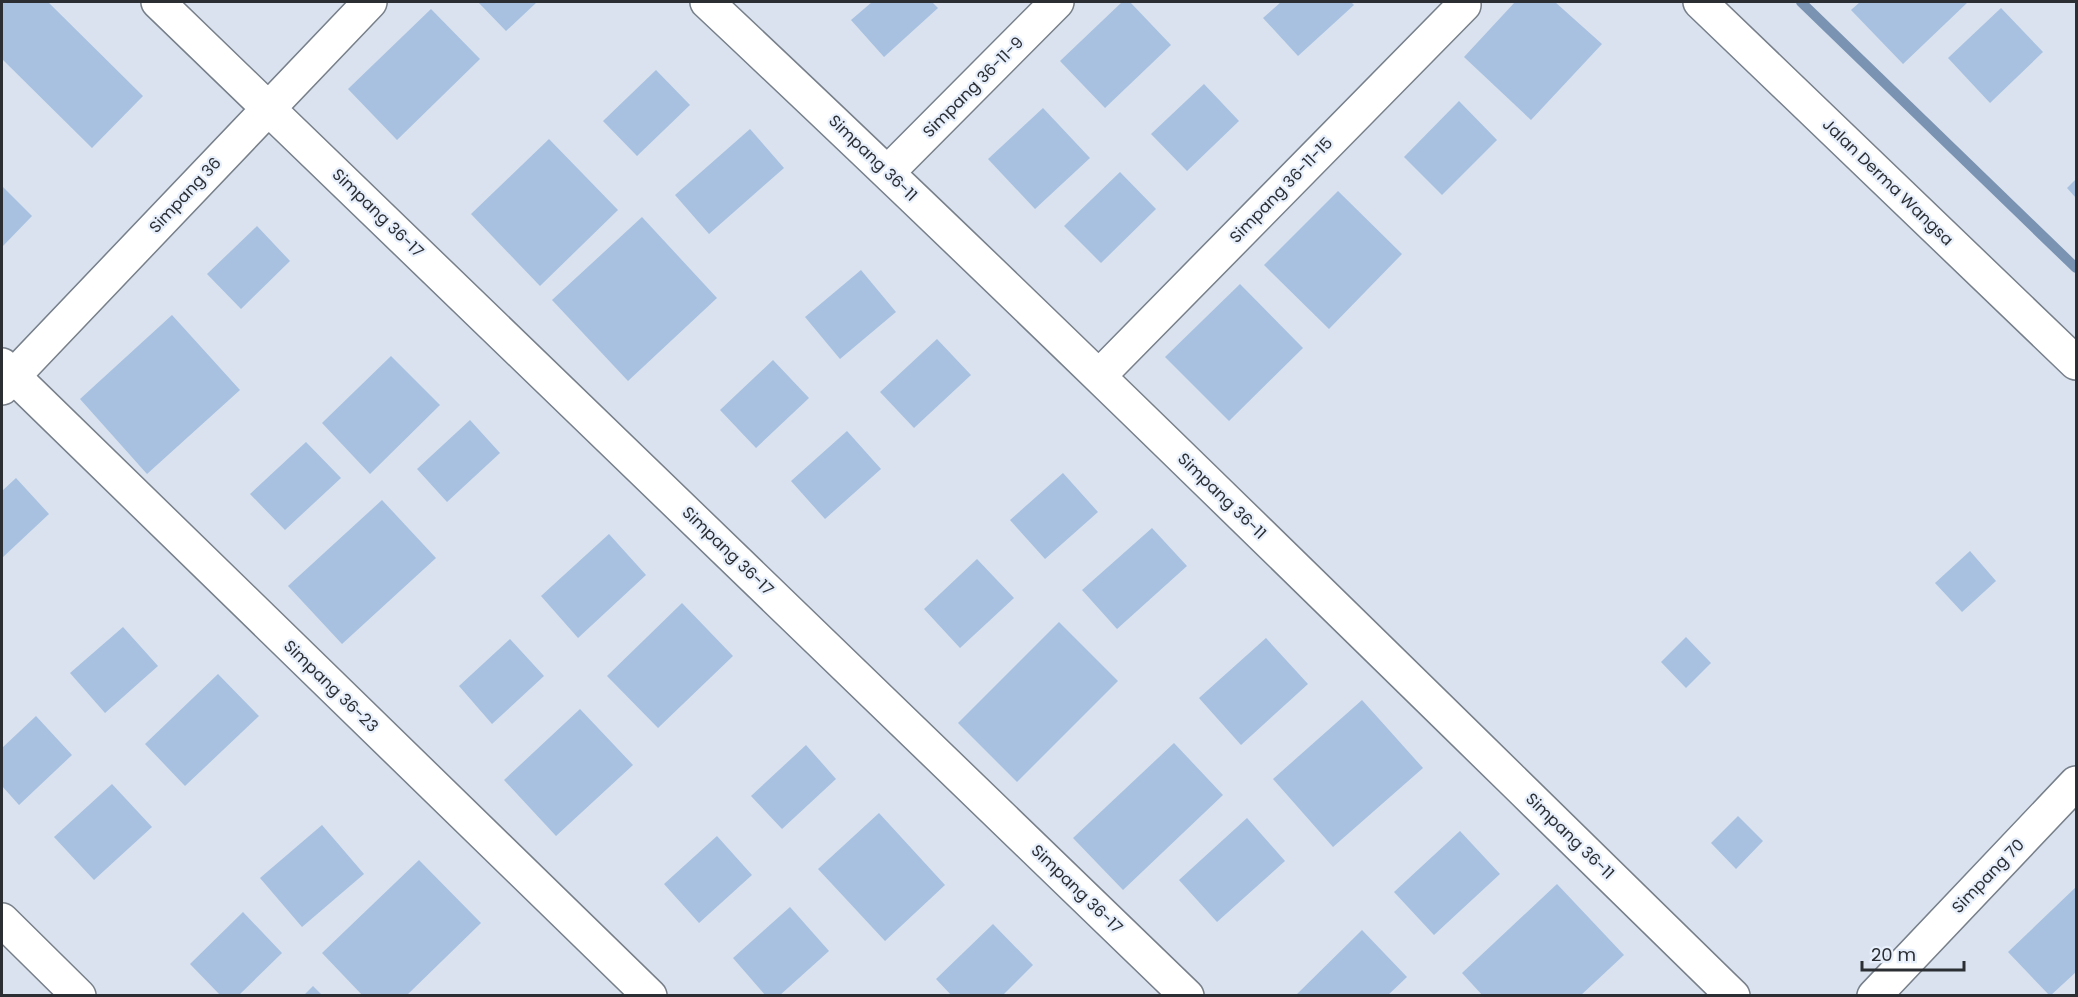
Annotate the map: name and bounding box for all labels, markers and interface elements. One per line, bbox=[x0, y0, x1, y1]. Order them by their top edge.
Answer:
street label: Simpang 36-11-9 bbox=[917, 31, 1029, 143]
street label: Simpang 36-11 bbox=[823, 110, 923, 206]
street label: Jalan Derma Wangsa bbox=[1817, 113, 1959, 251]
street label: Simpang 36-11-15 bbox=[1224, 132, 1338, 248]
street label: Simpang 36 bbox=[144, 152, 226, 238]
street label: Simpang 36-17 bbox=[327, 163, 429, 263]
street label: Simpang 36-11 bbox=[1172, 448, 1272, 544]
street label: Simpang 36-17 bbox=[677, 501, 779, 601]
street label: Simpang 36-23 bbox=[278, 635, 384, 737]
street label: Simpang 36-11 bbox=[1520, 788, 1620, 884]
street label: Simpang 70 bbox=[1947, 834, 2029, 918]
street label: Simpang 36-17 bbox=[1026, 839, 1128, 939]
scale bar bbox=[1862, 934, 1964, 972]
text: 20 m bbox=[1871, 942, 1916, 967]

